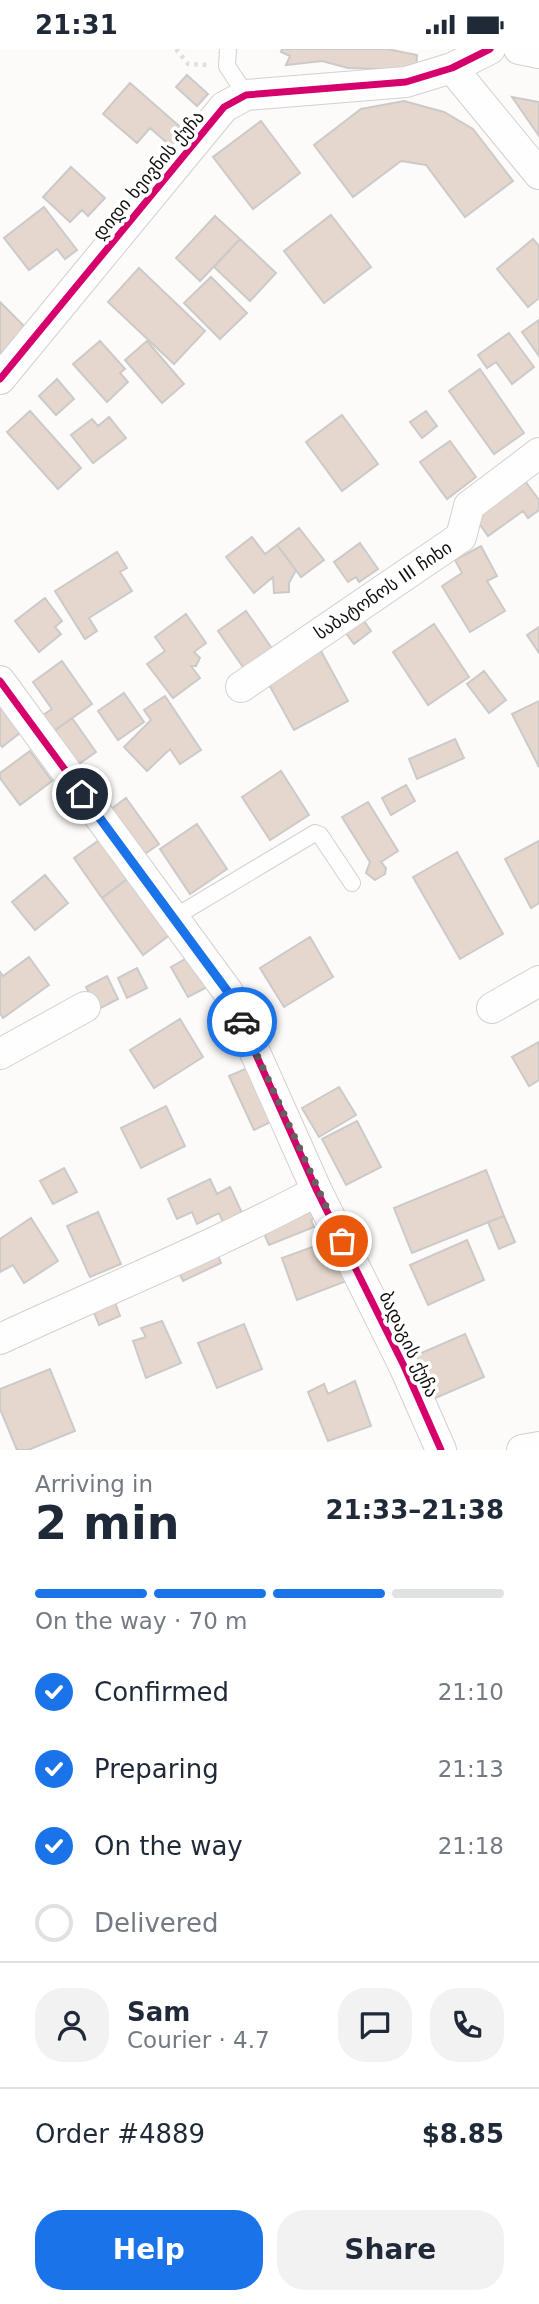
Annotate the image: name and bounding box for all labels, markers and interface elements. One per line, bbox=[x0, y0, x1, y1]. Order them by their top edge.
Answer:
text: 21:31 bbox=[35, 10, 118, 40]
street label: დიდი ხეივნის ქუჩა bbox=[88, 106, 208, 244]
street label: საბატონოს III ჩიხი bbox=[311, 536, 455, 644]
pin bbox=[52, 764, 112, 824]
icon: home bbox=[63, 775, 101, 813]
courier bbox=[207, 987, 277, 1057]
icon: car bbox=[223, 1003, 261, 1041]
pin bbox=[312, 1211, 372, 1271]
icon: bag bbox=[323, 1222, 361, 1260]
street label: ბადაგის ქუჩა bbox=[375, 1288, 443, 1400]
text: Arriving in bbox=[35, 1471, 153, 1497]
text: 21:33–21:38 bbox=[325, 1495, 504, 1525]
text: 2 min bbox=[35, 1496, 179, 1550]
text: On the way · 70 m bbox=[35, 1608, 247, 1634]
icon: check bbox=[35, 1673, 73, 1711]
text: Confirmed bbox=[94, 1677, 229, 1707]
text: 21:10 bbox=[438, 1679, 504, 1705]
icon: check bbox=[35, 1750, 73, 1788]
text: Preparing bbox=[94, 1754, 219, 1784]
text: 21:13 bbox=[438, 1756, 504, 1782]
icon: check bbox=[35, 1827, 73, 1865]
text: On the way bbox=[94, 1831, 243, 1861]
text: 21:18 bbox=[438, 1833, 504, 1859]
text: Delivered bbox=[94, 1908, 218, 1938]
button: person bbox=[35, 1988, 109, 2062]
button: chat bbox=[338, 1988, 412, 2062]
button: phone bbox=[430, 1988, 504, 2062]
text: Sam bbox=[127, 1997, 190, 2027]
text: Courier · 4.7 bbox=[127, 2027, 270, 2053]
text: Order #4889 bbox=[35, 2119, 205, 2149]
text: $8.85 bbox=[422, 2119, 504, 2149]
button: Help bbox=[35, 2210, 263, 2290]
button: Share bbox=[277, 2210, 504, 2290]

